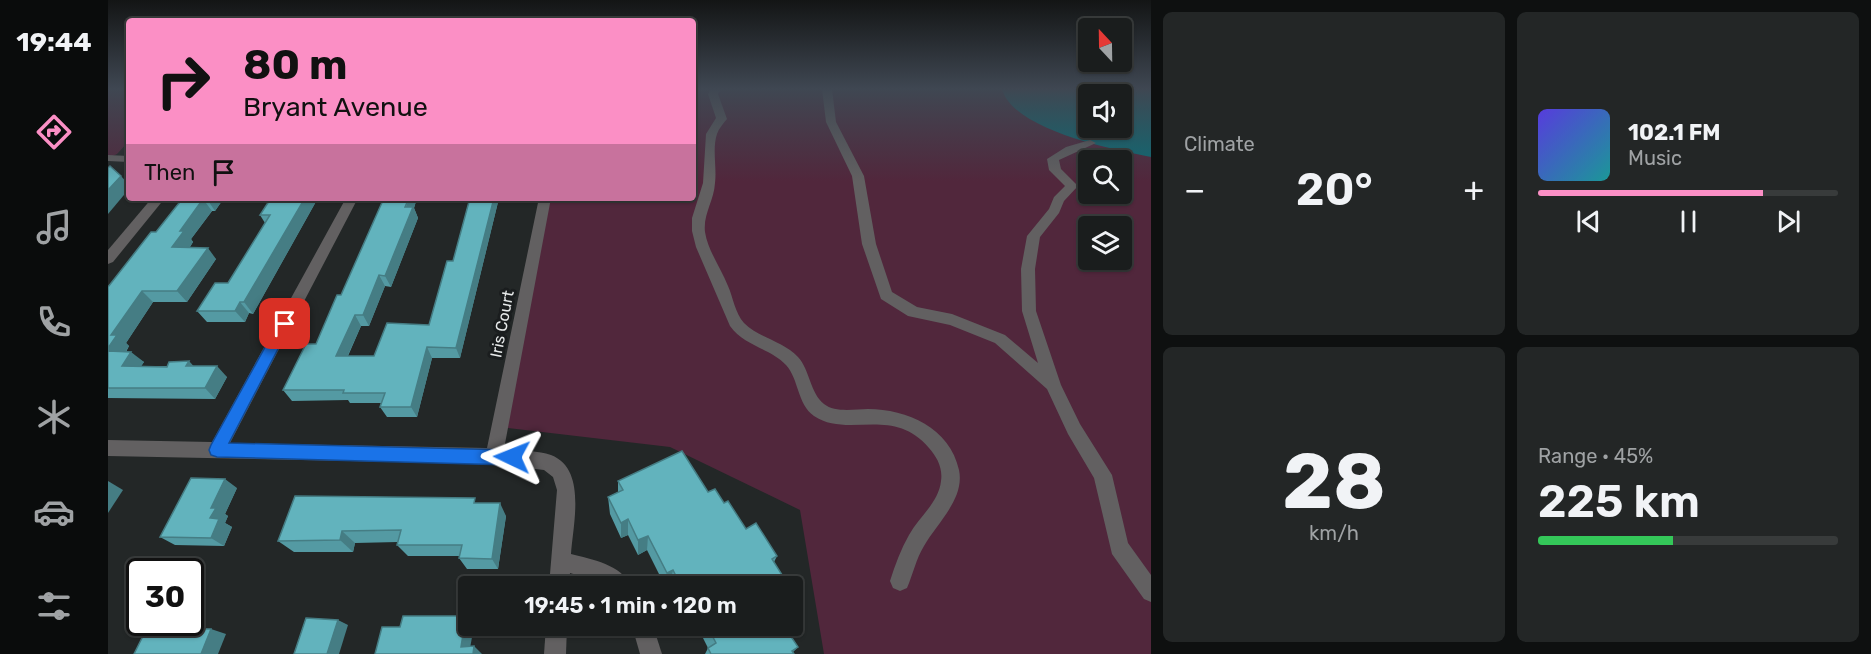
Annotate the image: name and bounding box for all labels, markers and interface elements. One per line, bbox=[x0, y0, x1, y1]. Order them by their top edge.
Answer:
north arrow bbox=[1078, 18, 1132, 72]
map controls bbox=[1078, 18, 1132, 270]
text: 19:44 bbox=[16, 26, 92, 58]
text: 80 m bbox=[243, 40, 347, 90]
icon: right bbox=[144, 42, 222, 120]
button: sound bbox=[1078, 84, 1132, 138]
text: Bryant Avenue bbox=[243, 91, 428, 123]
icon: directions bbox=[33, 111, 75, 153]
text: 102.1 FM bbox=[1628, 119, 1720, 146]
text: Climate bbox=[1184, 132, 1255, 156]
text: Music bbox=[1628, 146, 1682, 170]
button: search bbox=[1078, 150, 1132, 204]
icon: arrive bbox=[207, 156, 240, 189]
text: Then bbox=[144, 159, 195, 186]
text: 20° bbox=[1296, 163, 1373, 216]
text: − bbox=[1184, 170, 1205, 209]
text: + bbox=[1463, 170, 1484, 209]
icon: previous bbox=[1572, 205, 1605, 238]
icon: pause bbox=[1672, 205, 1705, 238]
icon: next bbox=[1772, 205, 1805, 238]
icon: music bbox=[33, 206, 75, 248]
button: layers bbox=[1078, 216, 1132, 270]
street label: Iris Court bbox=[486, 289, 518, 359]
pin bbox=[259, 298, 310, 349]
icon: phone bbox=[33, 301, 75, 343]
icon: arrive bbox=[268, 307, 301, 340]
icon: climate bbox=[33, 396, 75, 438]
position arrow bbox=[480, 425, 544, 489]
text: 28 bbox=[1282, 435, 1386, 528]
text: Range · 45% bbox=[1538, 444, 1653, 468]
text: 225 km bbox=[1538, 475, 1700, 528]
icon: car bbox=[33, 491, 75, 533]
text: km/h bbox=[1309, 521, 1359, 545]
speed limit sign: 30 bbox=[126, 558, 204, 636]
icon: filters bbox=[33, 585, 75, 627]
text: 19:45 · 1 min · 120 m bbox=[524, 592, 737, 619]

